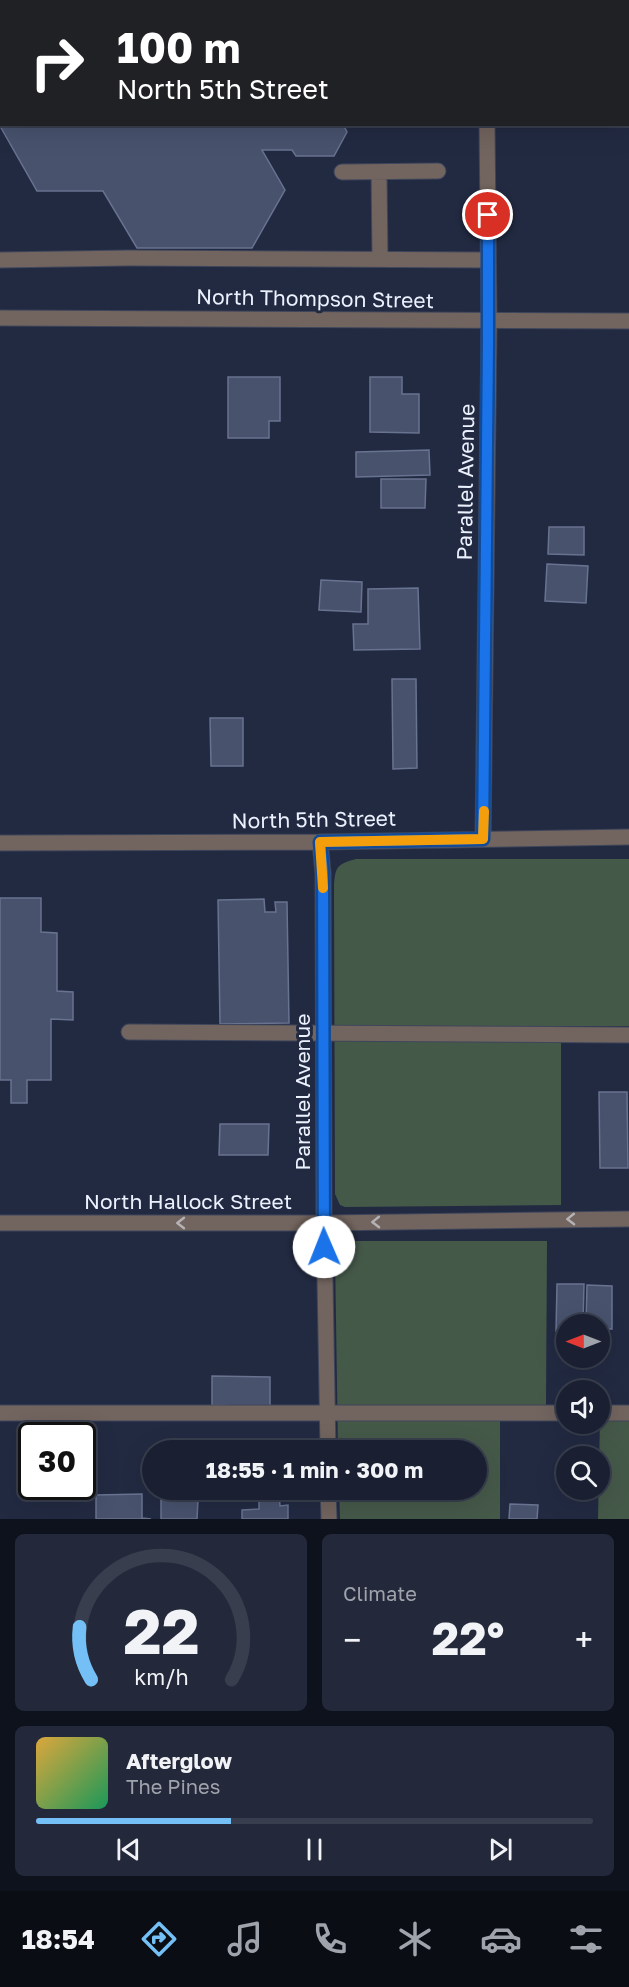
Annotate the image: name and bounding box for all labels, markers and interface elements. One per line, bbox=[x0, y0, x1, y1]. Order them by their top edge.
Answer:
text: 100 m bbox=[117, 22, 240, 72]
icon: right bbox=[18, 24, 96, 102]
text: North 5th Street bbox=[117, 73, 329, 105]
pin bbox=[462, 189, 513, 240]
icon: arrive bbox=[471, 198, 504, 231]
street label: North Thompson Street bbox=[196, 283, 434, 313]
street label: Parallel Avenue bbox=[451, 403, 479, 561]
street label: North 5th Street bbox=[231, 805, 397, 833]
street label: Parallel Avenue bbox=[289, 1014, 315, 1170]
street label: North Hallock Street bbox=[84, 1188, 292, 1214]
one-way arrow bbox=[566, 1213, 575, 1226]
position arrow bbox=[292, 1215, 356, 1279]
one-way arrow bbox=[371, 1216, 380, 1228]
one-way arrow bbox=[176, 1217, 185, 1229]
north arrow bbox=[556, 1314, 610, 1368]
map controls bbox=[556, 1314, 610, 1500]
button: sound bbox=[556, 1380, 610, 1434]
speed limit sign: 30 bbox=[18, 1422, 96, 1500]
button: search bbox=[556, 1446, 610, 1500]
text: 18:55 · 1 min · 300 m bbox=[206, 1456, 423, 1483]
text: Climate bbox=[343, 1581, 417, 1605]
text: 22 bbox=[123, 1593, 199, 1668]
text: 22° bbox=[432, 1611, 504, 1665]
text: − bbox=[343, 1620, 361, 1659]
text: + bbox=[575, 1620, 593, 1659]
text: km/h bbox=[134, 1664, 188, 1690]
text: Afterglow bbox=[126, 1747, 232, 1774]
text: The Pines bbox=[126, 1774, 220, 1798]
icon: previous bbox=[112, 1833, 145, 1866]
icon: pause bbox=[298, 1833, 331, 1866]
icon: next bbox=[484, 1833, 517, 1866]
icon: directions bbox=[138, 1918, 180, 1960]
icon: music bbox=[224, 1918, 266, 1960]
icon: phone bbox=[309, 1918, 351, 1960]
icon: climate bbox=[394, 1918, 436, 1960]
icon: car bbox=[480, 1918, 522, 1960]
icon: filters bbox=[565, 1918, 607, 1960]
text: 18:54 bbox=[22, 1923, 95, 1955]

